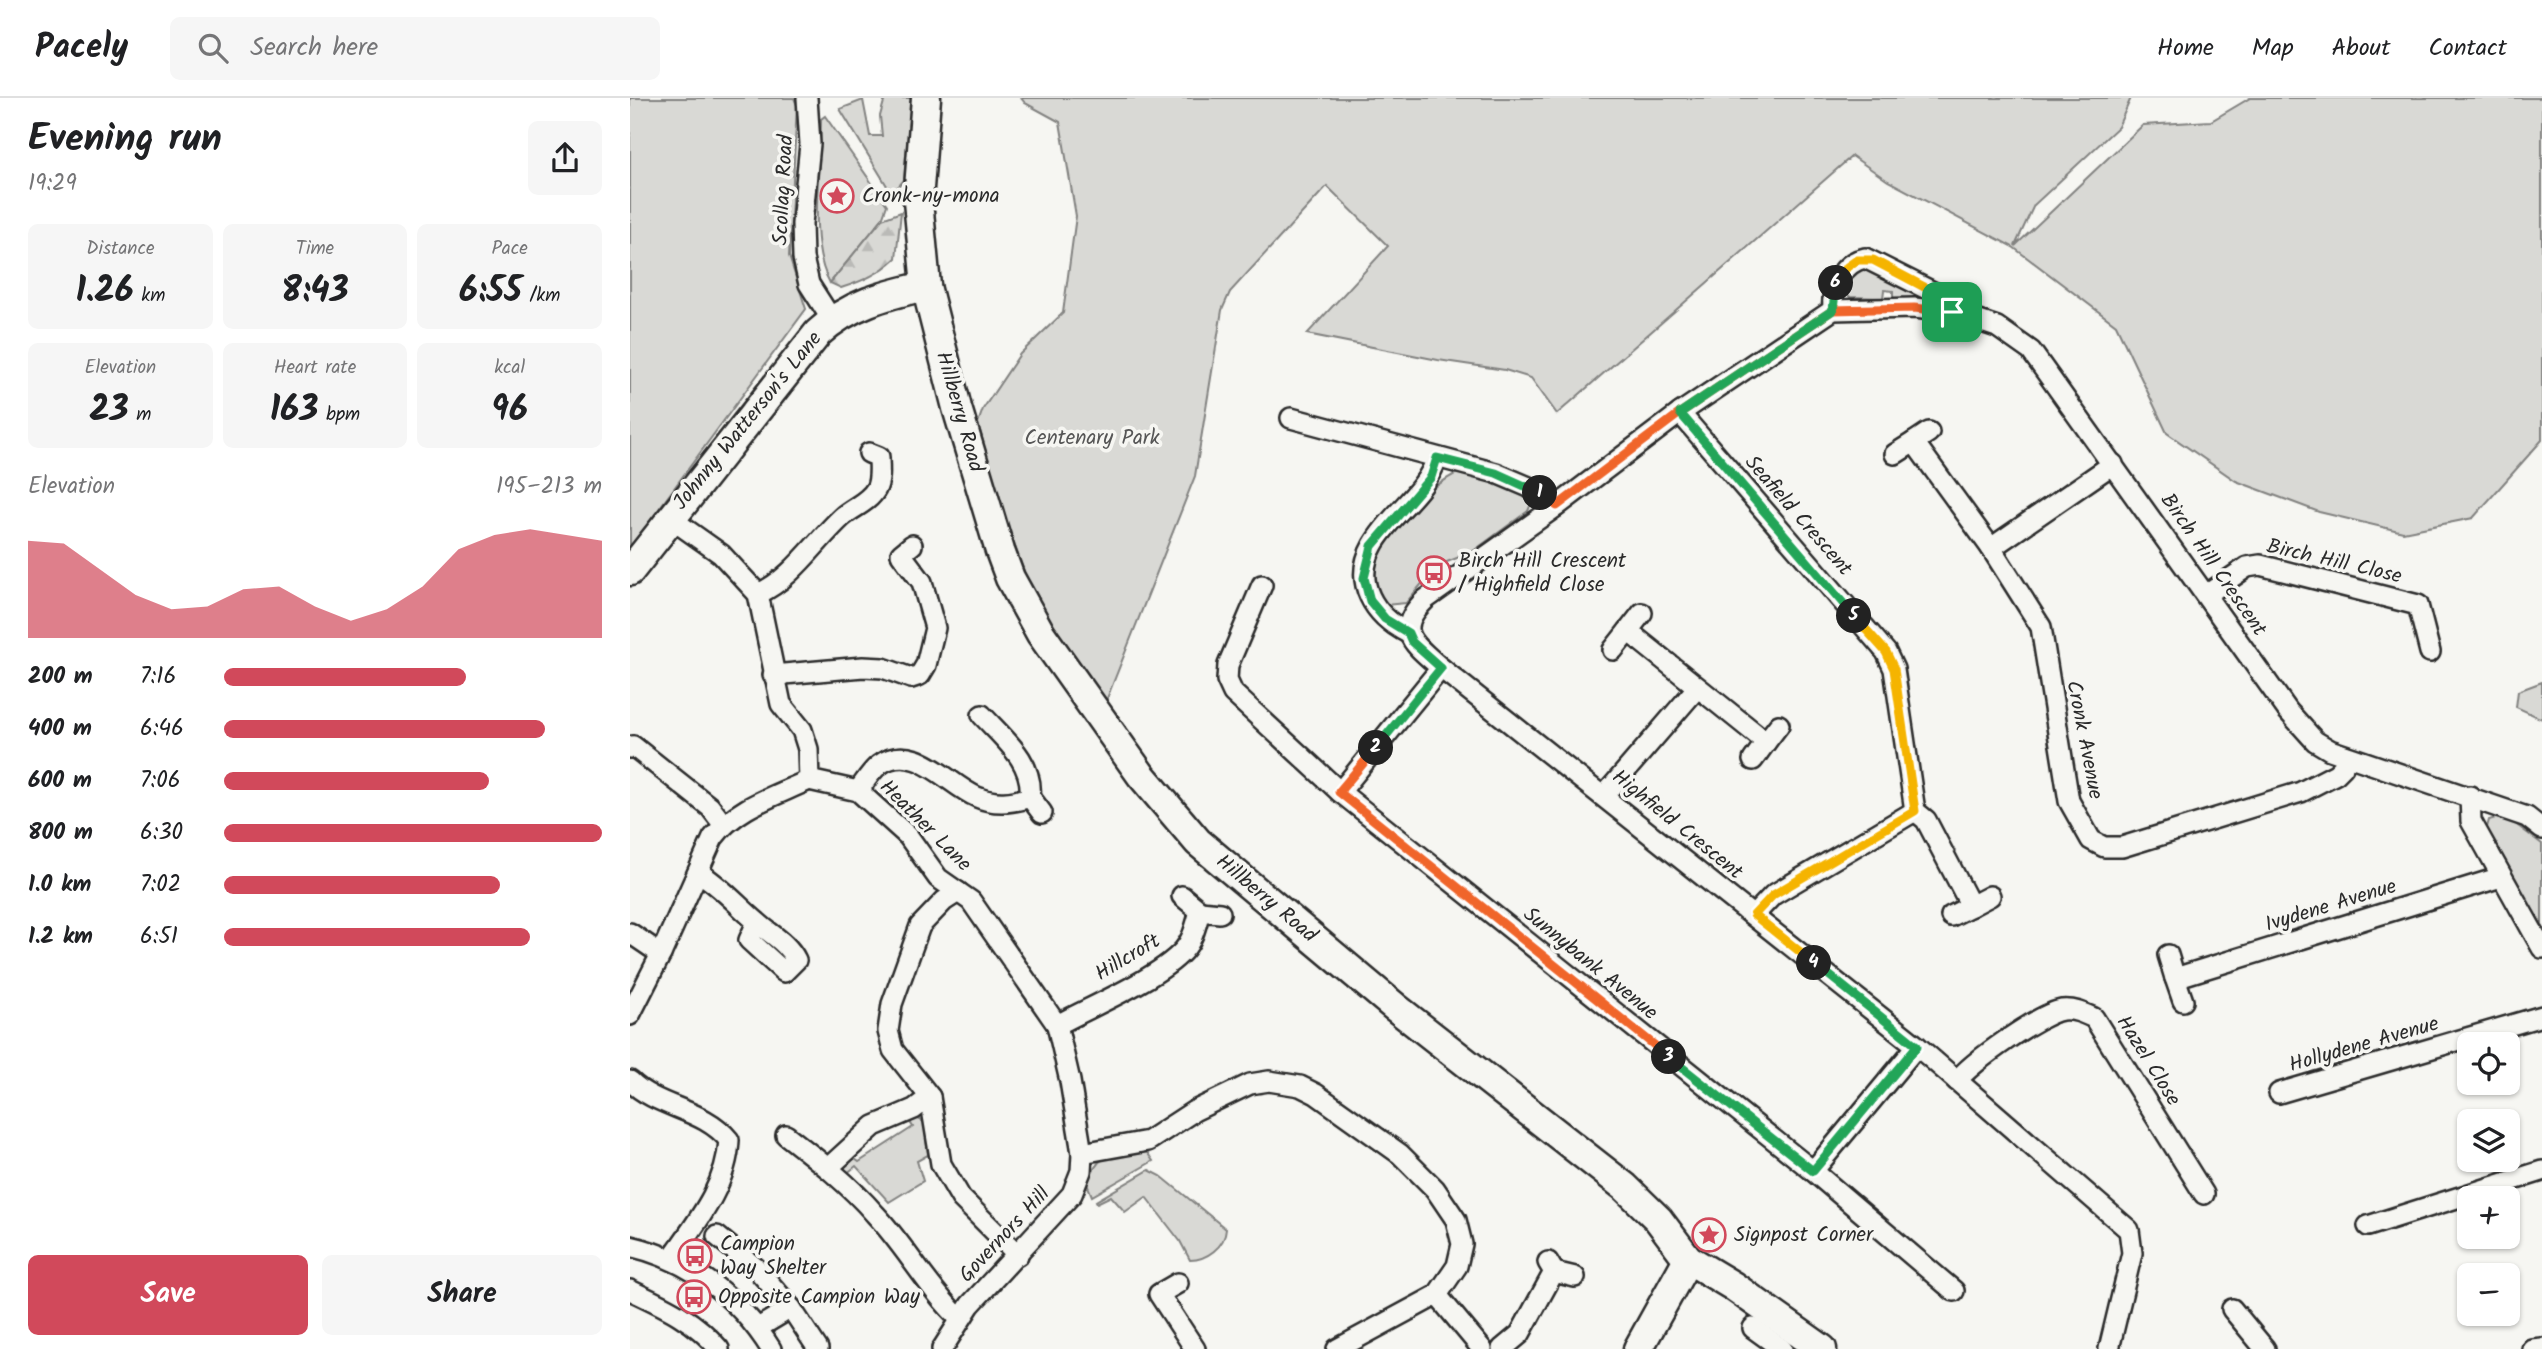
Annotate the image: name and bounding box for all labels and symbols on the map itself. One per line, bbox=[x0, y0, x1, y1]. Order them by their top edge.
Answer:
street label: Scollag Road bbox=[765, 133, 803, 246]
place icon: Cronk-ny-mona bbox=[818, 177, 856, 215]
place label: Cronk-ny-mona bbox=[862, 180, 1000, 213]
pin: 6 bbox=[1818, 266, 1854, 300]
pin bbox=[1922, 282, 1982, 342]
street label: Johnny Watterson's Lane bbox=[665, 324, 831, 518]
street label: Hillberry Road bbox=[926, 348, 992, 477]
park label: Centenary Park bbox=[1024, 422, 1160, 455]
street label: Seafield Crescent bbox=[1736, 448, 1861, 584]
pin: 1 bbox=[1522, 476, 1558, 510]
street label: Birch Hill Crescent bbox=[2151, 487, 2275, 644]
street label: Birch Hill Close bbox=[2263, 530, 2405, 594]
place label: Birch Hill Crescent / Highfield Close bbox=[1458, 545, 1627, 602]
bus stop icon: Birch Hill Crescent / Highfield Close bbox=[1415, 554, 1453, 592]
pin: 5 bbox=[1836, 598, 1872, 634]
street label: Cronk Avenue bbox=[2056, 678, 2112, 803]
pin: 2 bbox=[1358, 730, 1394, 766]
street label: Highfield Crescent bbox=[1604, 762, 1751, 889]
street label: Heather Lane bbox=[871, 772, 979, 880]
street label: Hillberry Road bbox=[1208, 846, 1325, 952]
street label: Ivydene Avenue bbox=[2261, 870, 2401, 942]
street label: Sunnybank Avenue bbox=[1515, 899, 1665, 1029]
street label: Hillcroft bbox=[1089, 925, 1168, 990]
pin: 4 bbox=[1796, 946, 1832, 980]
street label: Hollydene Avenue bbox=[2285, 1008, 2443, 1082]
street label: Hazel Close bbox=[2107, 1009, 2189, 1113]
pin: 3 bbox=[1651, 1040, 1686, 1074]
street label: Governors Hill bbox=[951, 1179, 1059, 1291]
place icon: Signpost Corner bbox=[1690, 1216, 1728, 1254]
place label: Signpost Corner bbox=[1734, 1219, 1874, 1252]
place label: Campion Way Shelter bbox=[720, 1228, 827, 1285]
bus stop icon: Campion Way Shelter bbox=[676, 1237, 714, 1275]
bus stop icon: Opposite Campion Way bbox=[675, 1278, 713, 1316]
place label: Opposite Campion Way bbox=[718, 1281, 920, 1314]

